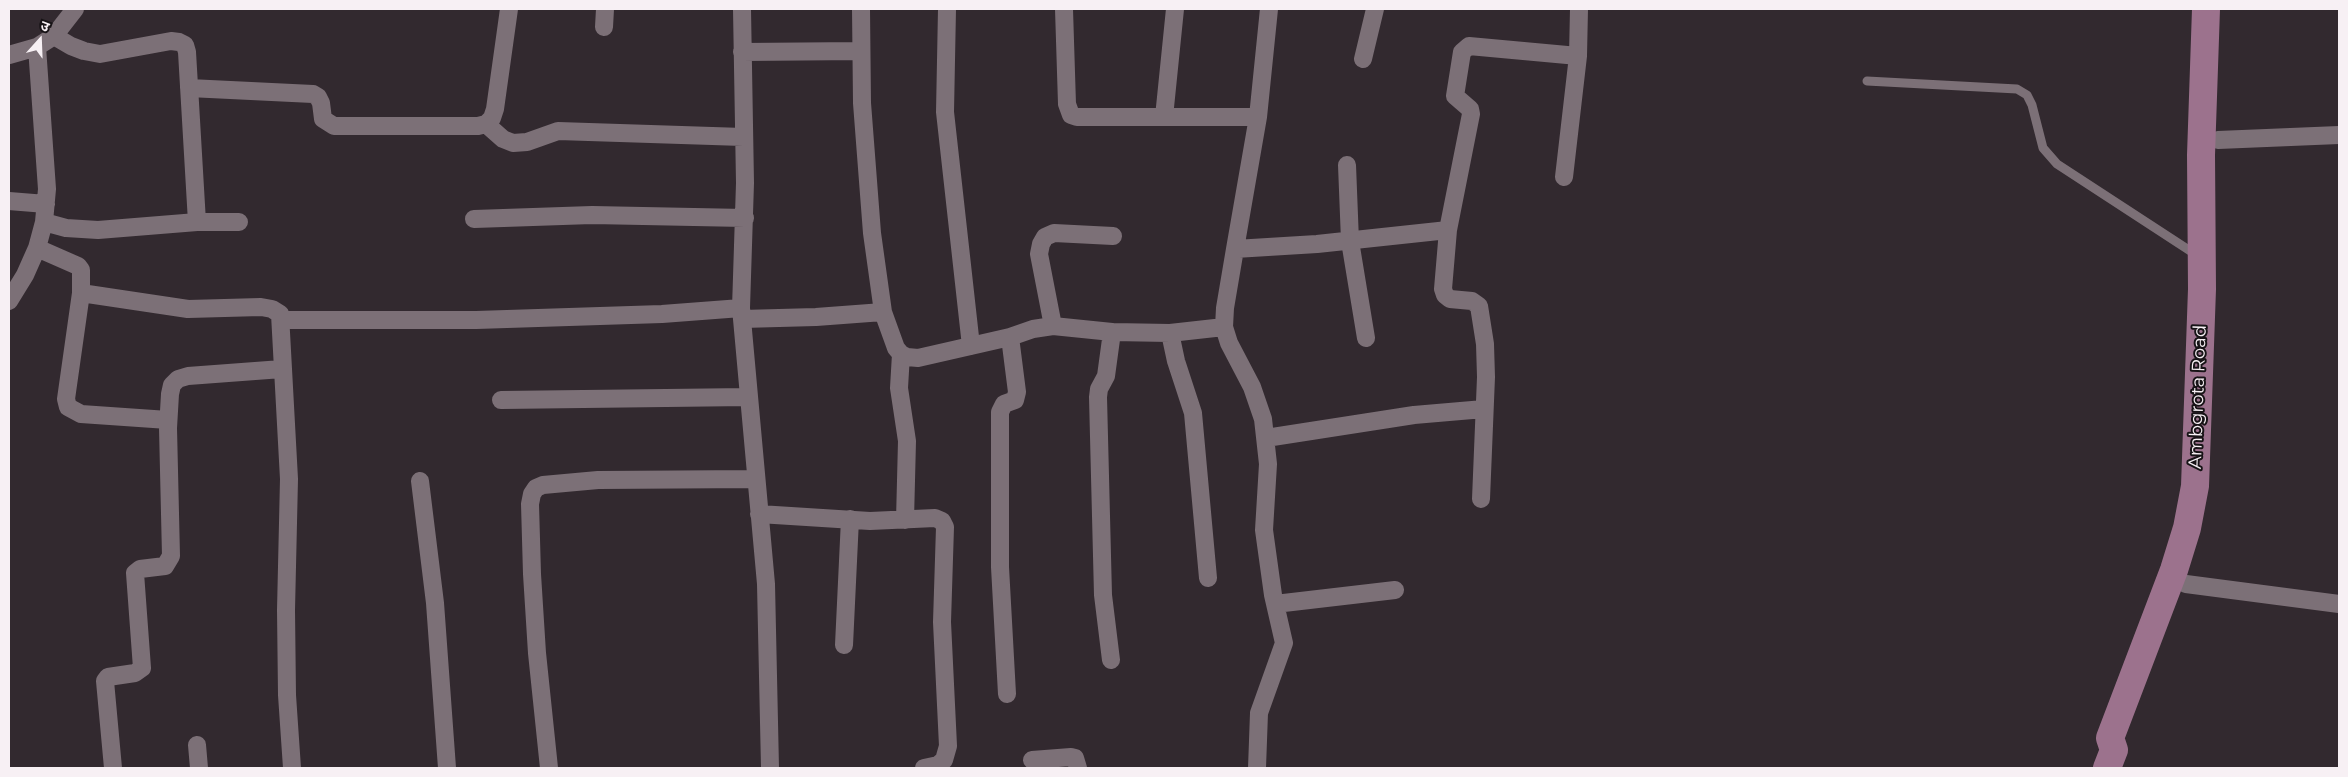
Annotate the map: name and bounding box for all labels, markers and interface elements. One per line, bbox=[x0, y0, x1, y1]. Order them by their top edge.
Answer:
north arrow bbox=[15, 15, 65, 65]
text: उ bbox=[38, 16, 52, 36]
street label: Ambgrota Road bbox=[2185, 325, 2211, 469]

